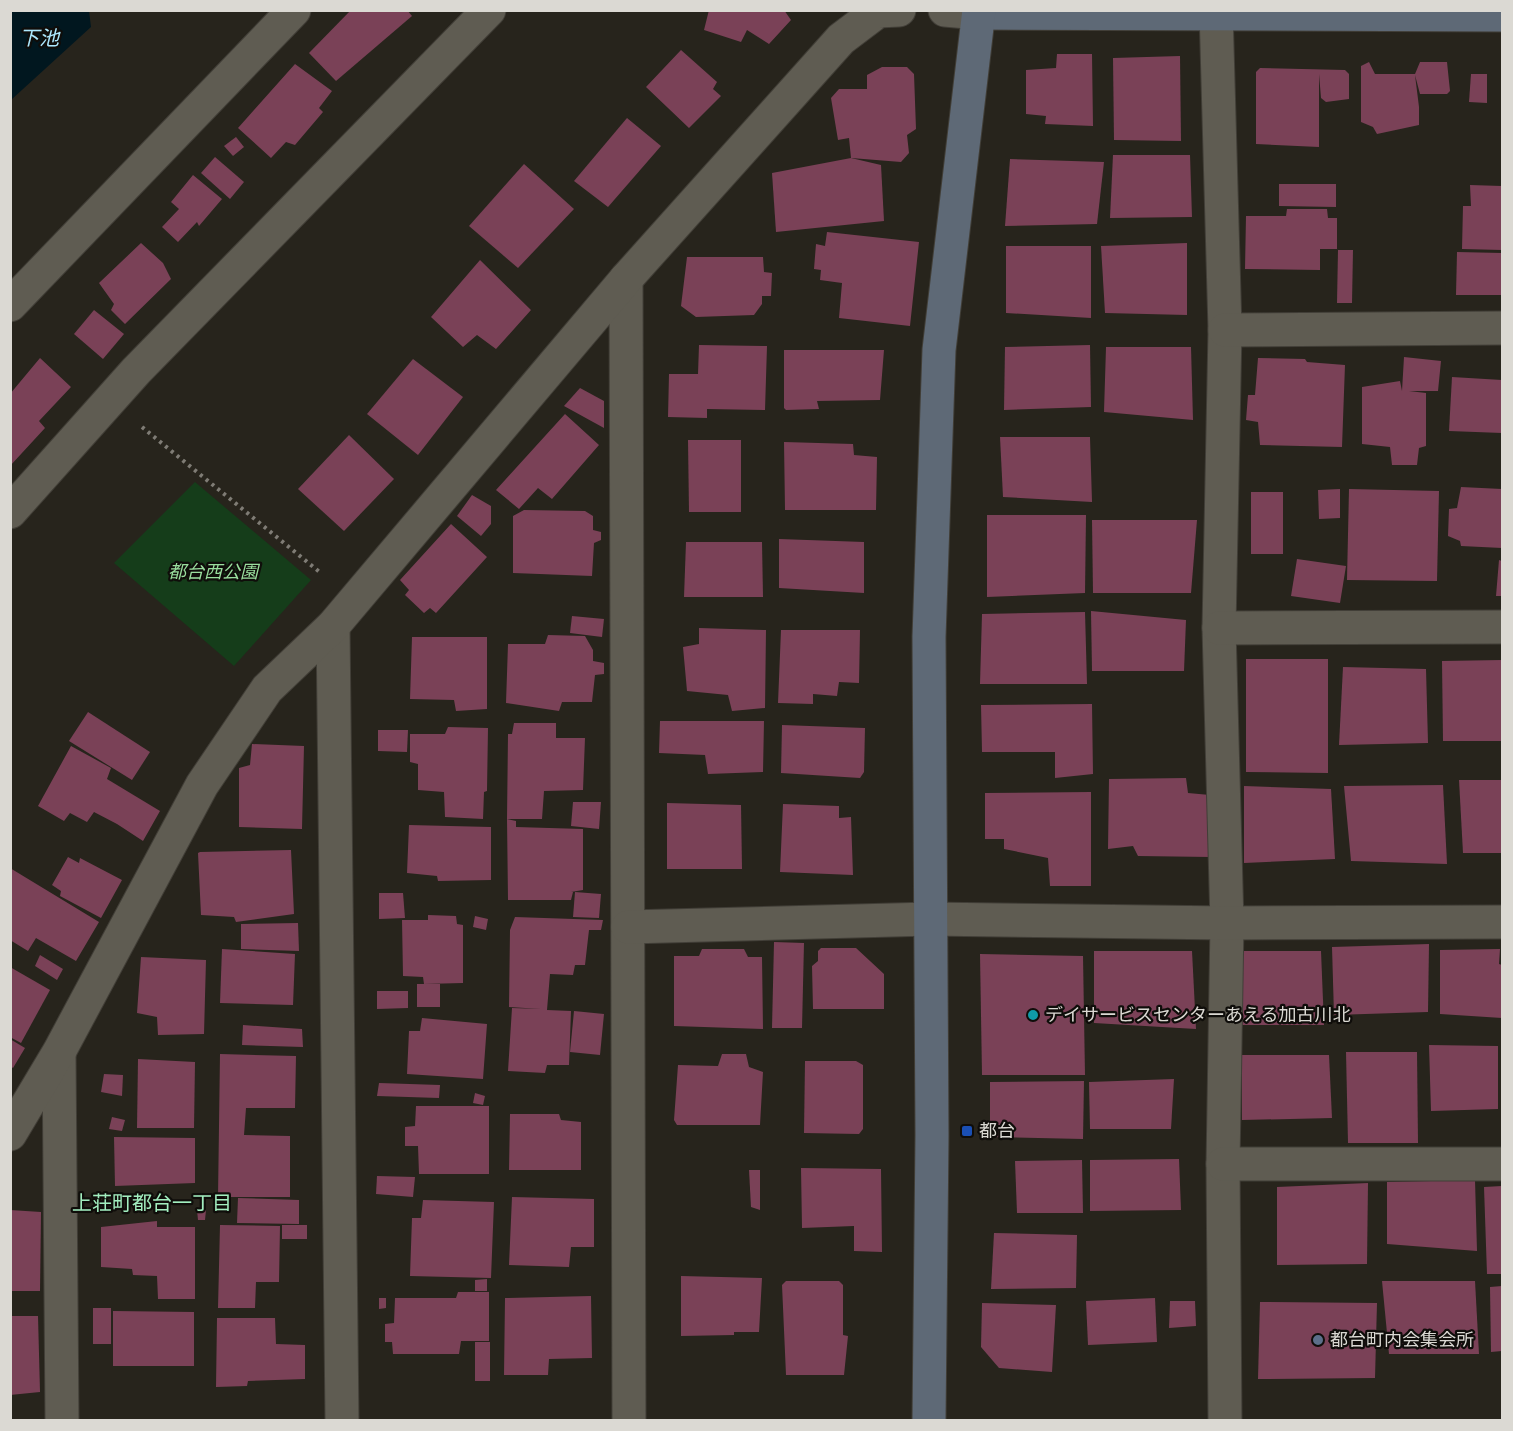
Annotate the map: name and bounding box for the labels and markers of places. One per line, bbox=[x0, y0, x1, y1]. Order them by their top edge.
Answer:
place label: デイサービスセンターあえる加古川北 bbox=[1045, 1002, 1350, 1026]
marker: デイサービスセンターあえる加古川北 bbox=[1026, 1008, 1040, 1022]
place label: 都台 bbox=[979, 1118, 1015, 1142]
marker: 都台 bbox=[960, 1124, 974, 1138]
place label: 都台町内会集会所 bbox=[1330, 1327, 1474, 1351]
marker: 都台町内会集会所 bbox=[1311, 1333, 1325, 1347]

